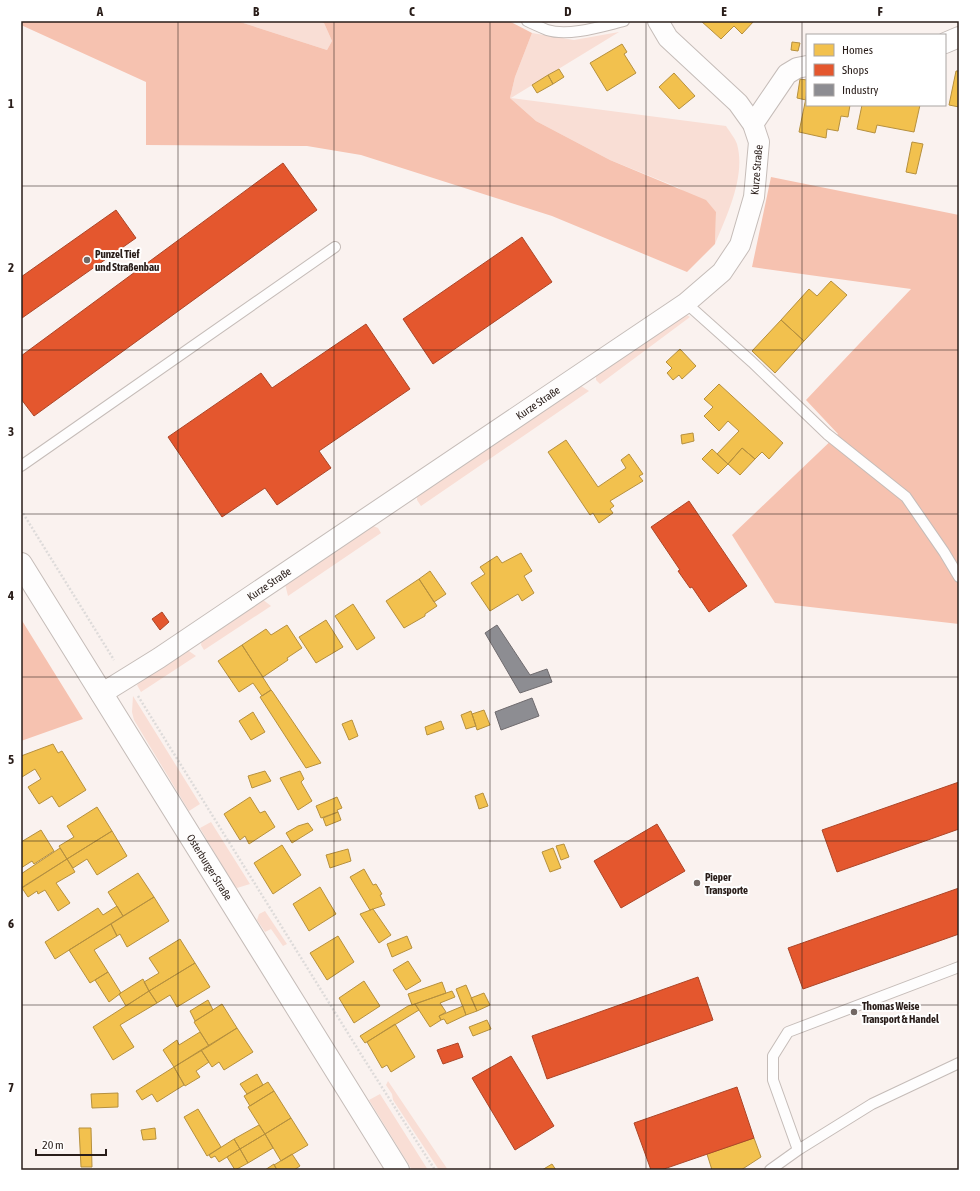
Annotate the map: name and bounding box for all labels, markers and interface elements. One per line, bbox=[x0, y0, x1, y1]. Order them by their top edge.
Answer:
text: A bbox=[96, 4, 104, 19]
text: B bbox=[253, 4, 260, 19]
text: C bbox=[409, 4, 415, 19]
text: D bbox=[564, 4, 572, 19]
text: E bbox=[721, 4, 727, 19]
text: F bbox=[877, 4, 883, 19]
legend bbox=[806, 34, 946, 106]
text: Homes bbox=[842, 43, 873, 57]
text: Shops bbox=[842, 63, 868, 77]
text: Industry bbox=[842, 83, 879, 97]
text: 1 bbox=[8, 96, 14, 111]
street label: Kurze Straße bbox=[748, 144, 765, 195]
place label: Punzel Tief und Straßenbau bbox=[95, 248, 159, 273]
marker: Punzel Tief und Straßenbau bbox=[82, 255, 92, 265]
text: 2 bbox=[8, 260, 14, 275]
street label: Kurze Straße bbox=[514, 384, 562, 422]
text: 3 bbox=[8, 424, 14, 439]
street label: Kurze Straße bbox=[245, 565, 293, 603]
text: 4 bbox=[7, 588, 14, 603]
text: 5 bbox=[8, 752, 14, 767]
street label: Osterburger Straße bbox=[185, 832, 235, 902]
place label: Pieper Transporte bbox=[705, 871, 748, 896]
marker: Pieper Transporte bbox=[692, 878, 702, 888]
text: 6 bbox=[8, 916, 14, 931]
place label: Thomas Weise Transport & Handel bbox=[862, 1000, 940, 1025]
marker: Thomas Weise Transport & Handel bbox=[849, 1007, 859, 1017]
text: 7 bbox=[8, 1080, 14, 1095]
scale bar bbox=[36, 1131, 106, 1157]
text: 20 m bbox=[42, 1138, 64, 1152]

